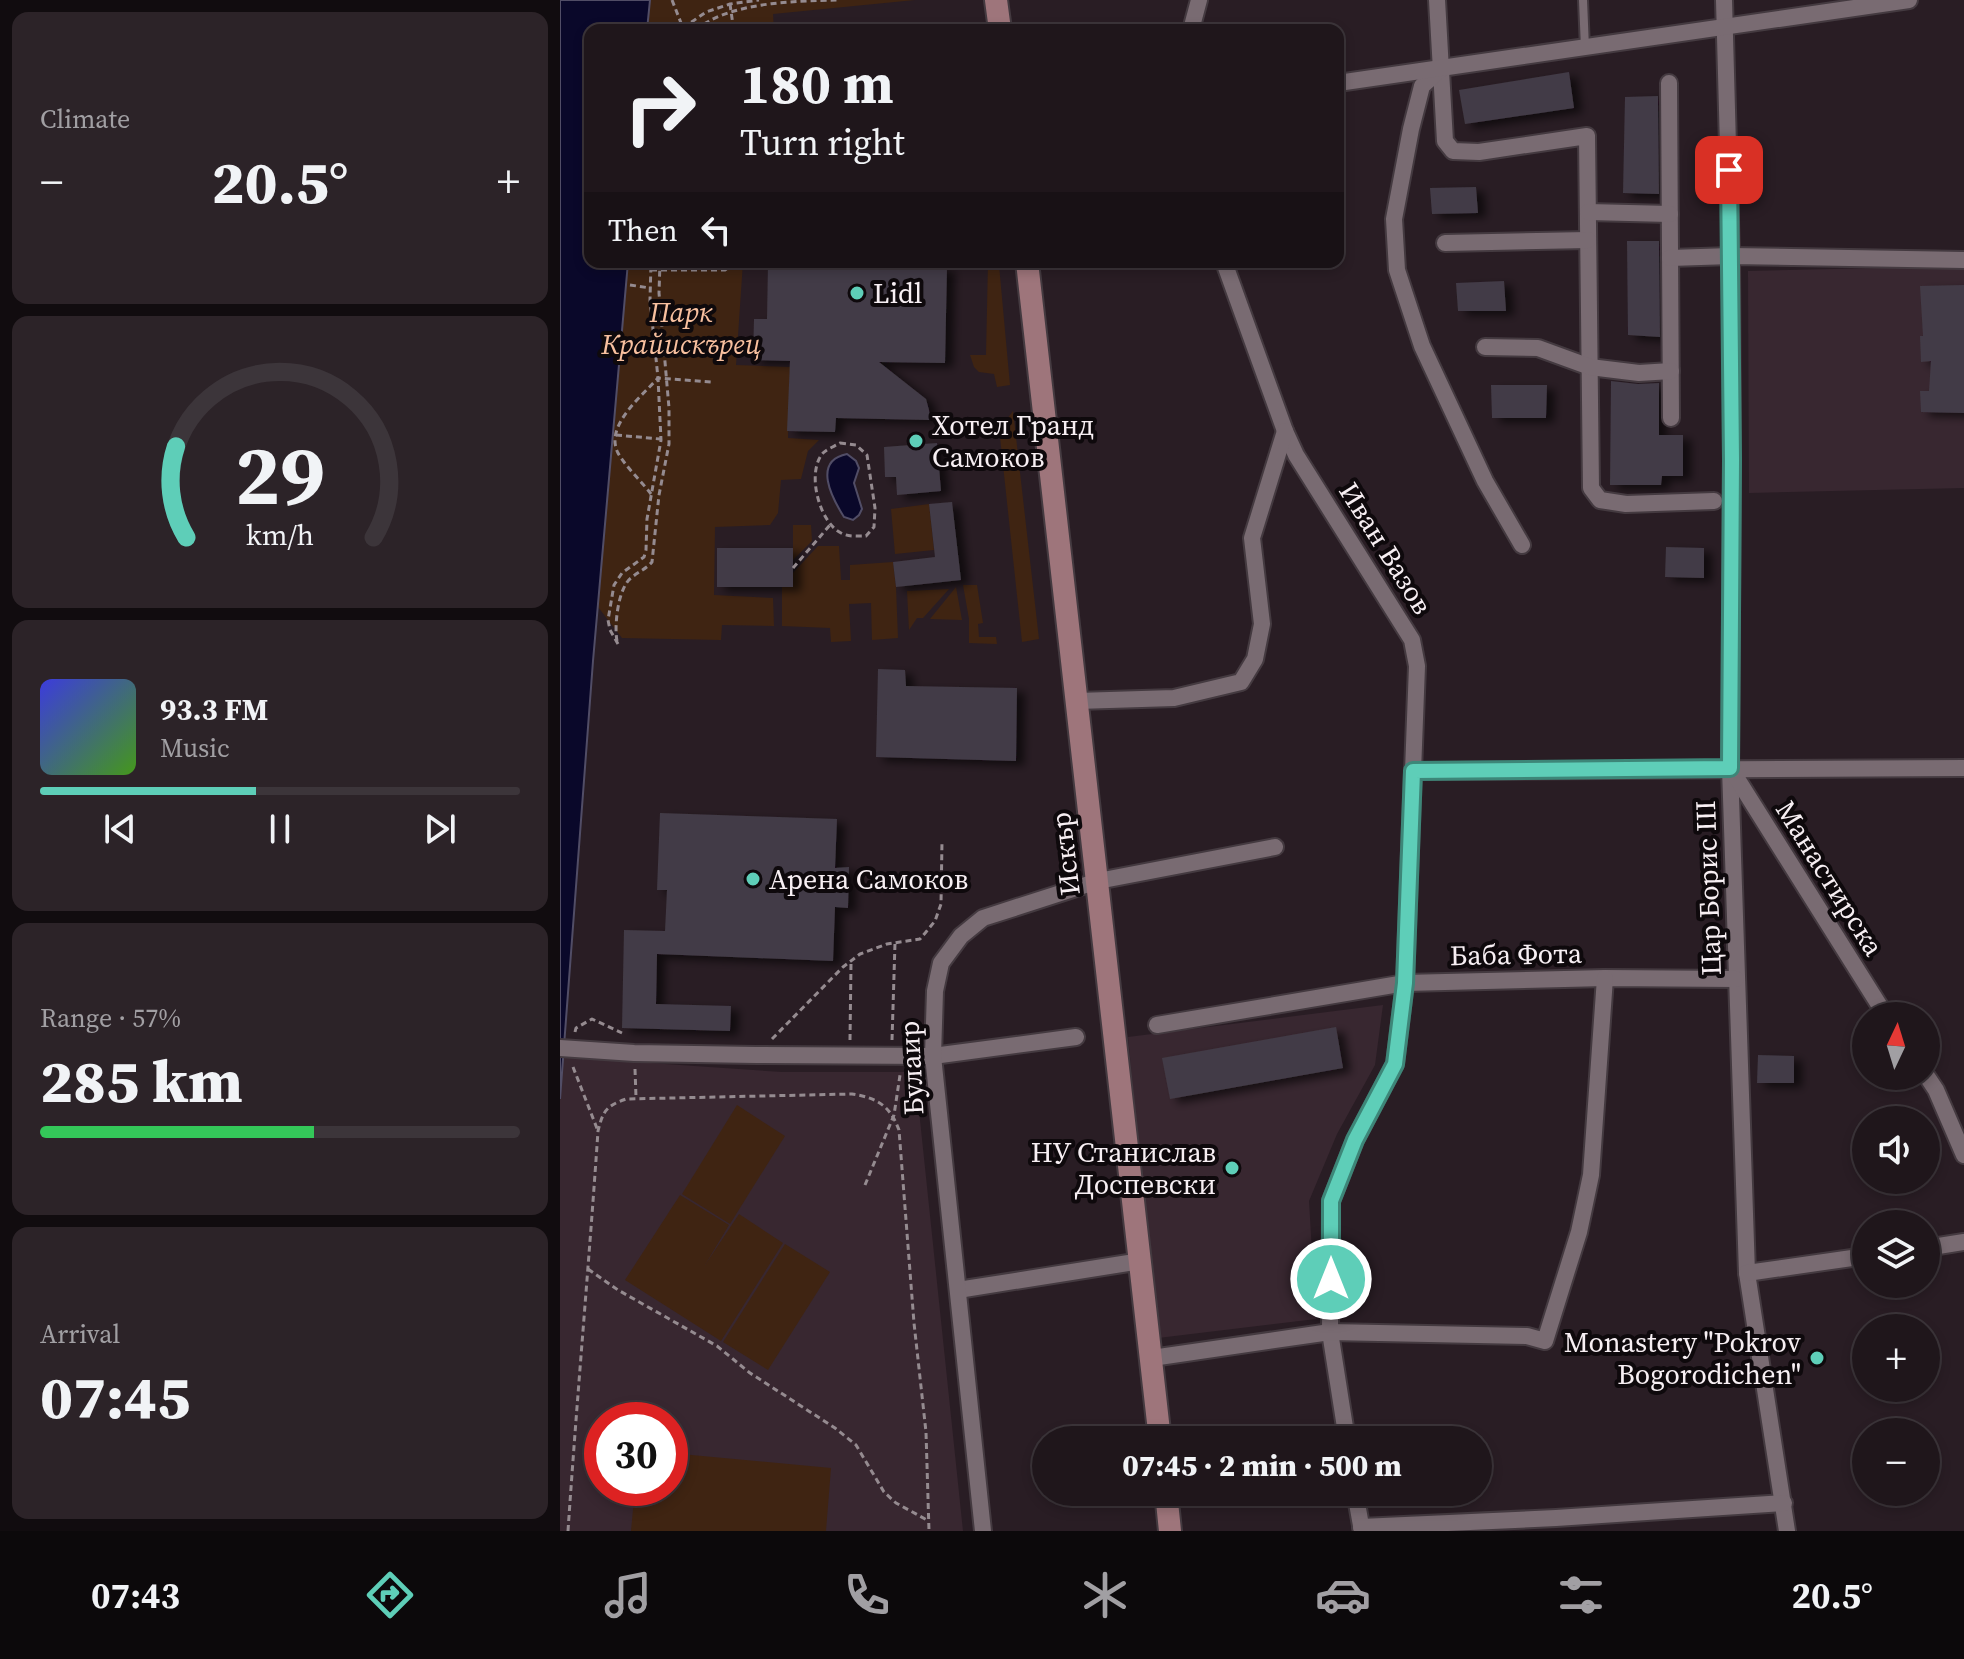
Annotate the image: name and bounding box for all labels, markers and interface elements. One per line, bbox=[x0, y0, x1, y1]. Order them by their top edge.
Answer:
text: 180 m bbox=[740, 45, 894, 122]
icon: right bbox=[608, 56, 712, 160]
text: Climate bbox=[40, 101, 130, 137]
text: Turn right bbox=[740, 118, 905, 167]
pin bbox=[1695, 136, 1763, 204]
text: 20.5° bbox=[212, 141, 348, 223]
icon: arrive bbox=[1707, 148, 1751, 192]
text: − bbox=[40, 151, 63, 212]
text: + bbox=[497, 151, 520, 212]
icon: left bbox=[694, 208, 738, 252]
text: Then bbox=[608, 210, 678, 251]
place label: Lidl bbox=[873, 274, 922, 312]
marker: Lidl bbox=[848, 284, 866, 302]
park label: Парк Крайискърец bbox=[600, 293, 761, 363]
place label: Хотел Гранд Самоков bbox=[932, 406, 1094, 476]
text: 29 bbox=[235, 417, 325, 531]
marker: Хотел Гранд Самоков bbox=[907, 432, 925, 450]
street label: Иван Вазов bbox=[1330, 475, 1442, 621]
text: km/h bbox=[246, 515, 314, 555]
text: 93.3 FM bbox=[160, 689, 268, 730]
text: Music bbox=[160, 730, 230, 766]
street label: Манастирска bbox=[1767, 793, 1893, 963]
street label: Цар Борис III bbox=[1686, 800, 1730, 976]
icon: previous bbox=[98, 807, 142, 851]
icon: pause bbox=[258, 807, 302, 851]
icon: next bbox=[418, 807, 462, 851]
street label: Искър bbox=[1041, 810, 1089, 898]
place label: Арена Самоков bbox=[769, 860, 968, 898]
marker: Арена Самоков bbox=[744, 870, 762, 888]
street label: Баба Фота bbox=[1450, 934, 1583, 974]
text: Range · 57% bbox=[40, 1000, 181, 1036]
north arrow bbox=[1852, 1002, 1940, 1090]
map controls bbox=[1852, 1002, 1940, 1506]
street label: Булаир bbox=[890, 1020, 932, 1116]
text: 285 km bbox=[40, 1040, 243, 1122]
button: sound bbox=[1852, 1106, 1940, 1194]
place label: НУ Станислав Доспевски bbox=[1031, 1133, 1216, 1203]
marker: НУ Станислав Доспевски bbox=[1223, 1159, 1241, 1177]
button: layers bbox=[1852, 1210, 1940, 1298]
position arrow bbox=[1289, 1237, 1373, 1321]
button: + bbox=[1852, 1314, 1940, 1402]
text: Arrival bbox=[40, 1316, 120, 1352]
place label: Monastery "Pokrov Bogorodichen" bbox=[1564, 1323, 1801, 1393]
marker: Monastery "Pokrov Bogorodichen" bbox=[1808, 1349, 1826, 1367]
text: 07:45 bbox=[40, 1356, 190, 1438]
speed limit sign: 30 bbox=[584, 1402, 688, 1506]
button: − bbox=[1852, 1418, 1940, 1506]
text: 07:45 · 2 min · 500 m bbox=[1122, 1445, 1402, 1486]
icon: directions bbox=[362, 1567, 418, 1623]
icon: music bbox=[600, 1567, 656, 1623]
icon: phone bbox=[839, 1567, 895, 1623]
icon: climate bbox=[1077, 1567, 1133, 1623]
icon: car bbox=[1315, 1567, 1371, 1623]
icon: filters bbox=[1553, 1567, 1609, 1623]
text: 07:43 bbox=[91, 1571, 180, 1620]
text: 20.5° bbox=[1792, 1571, 1873, 1620]

